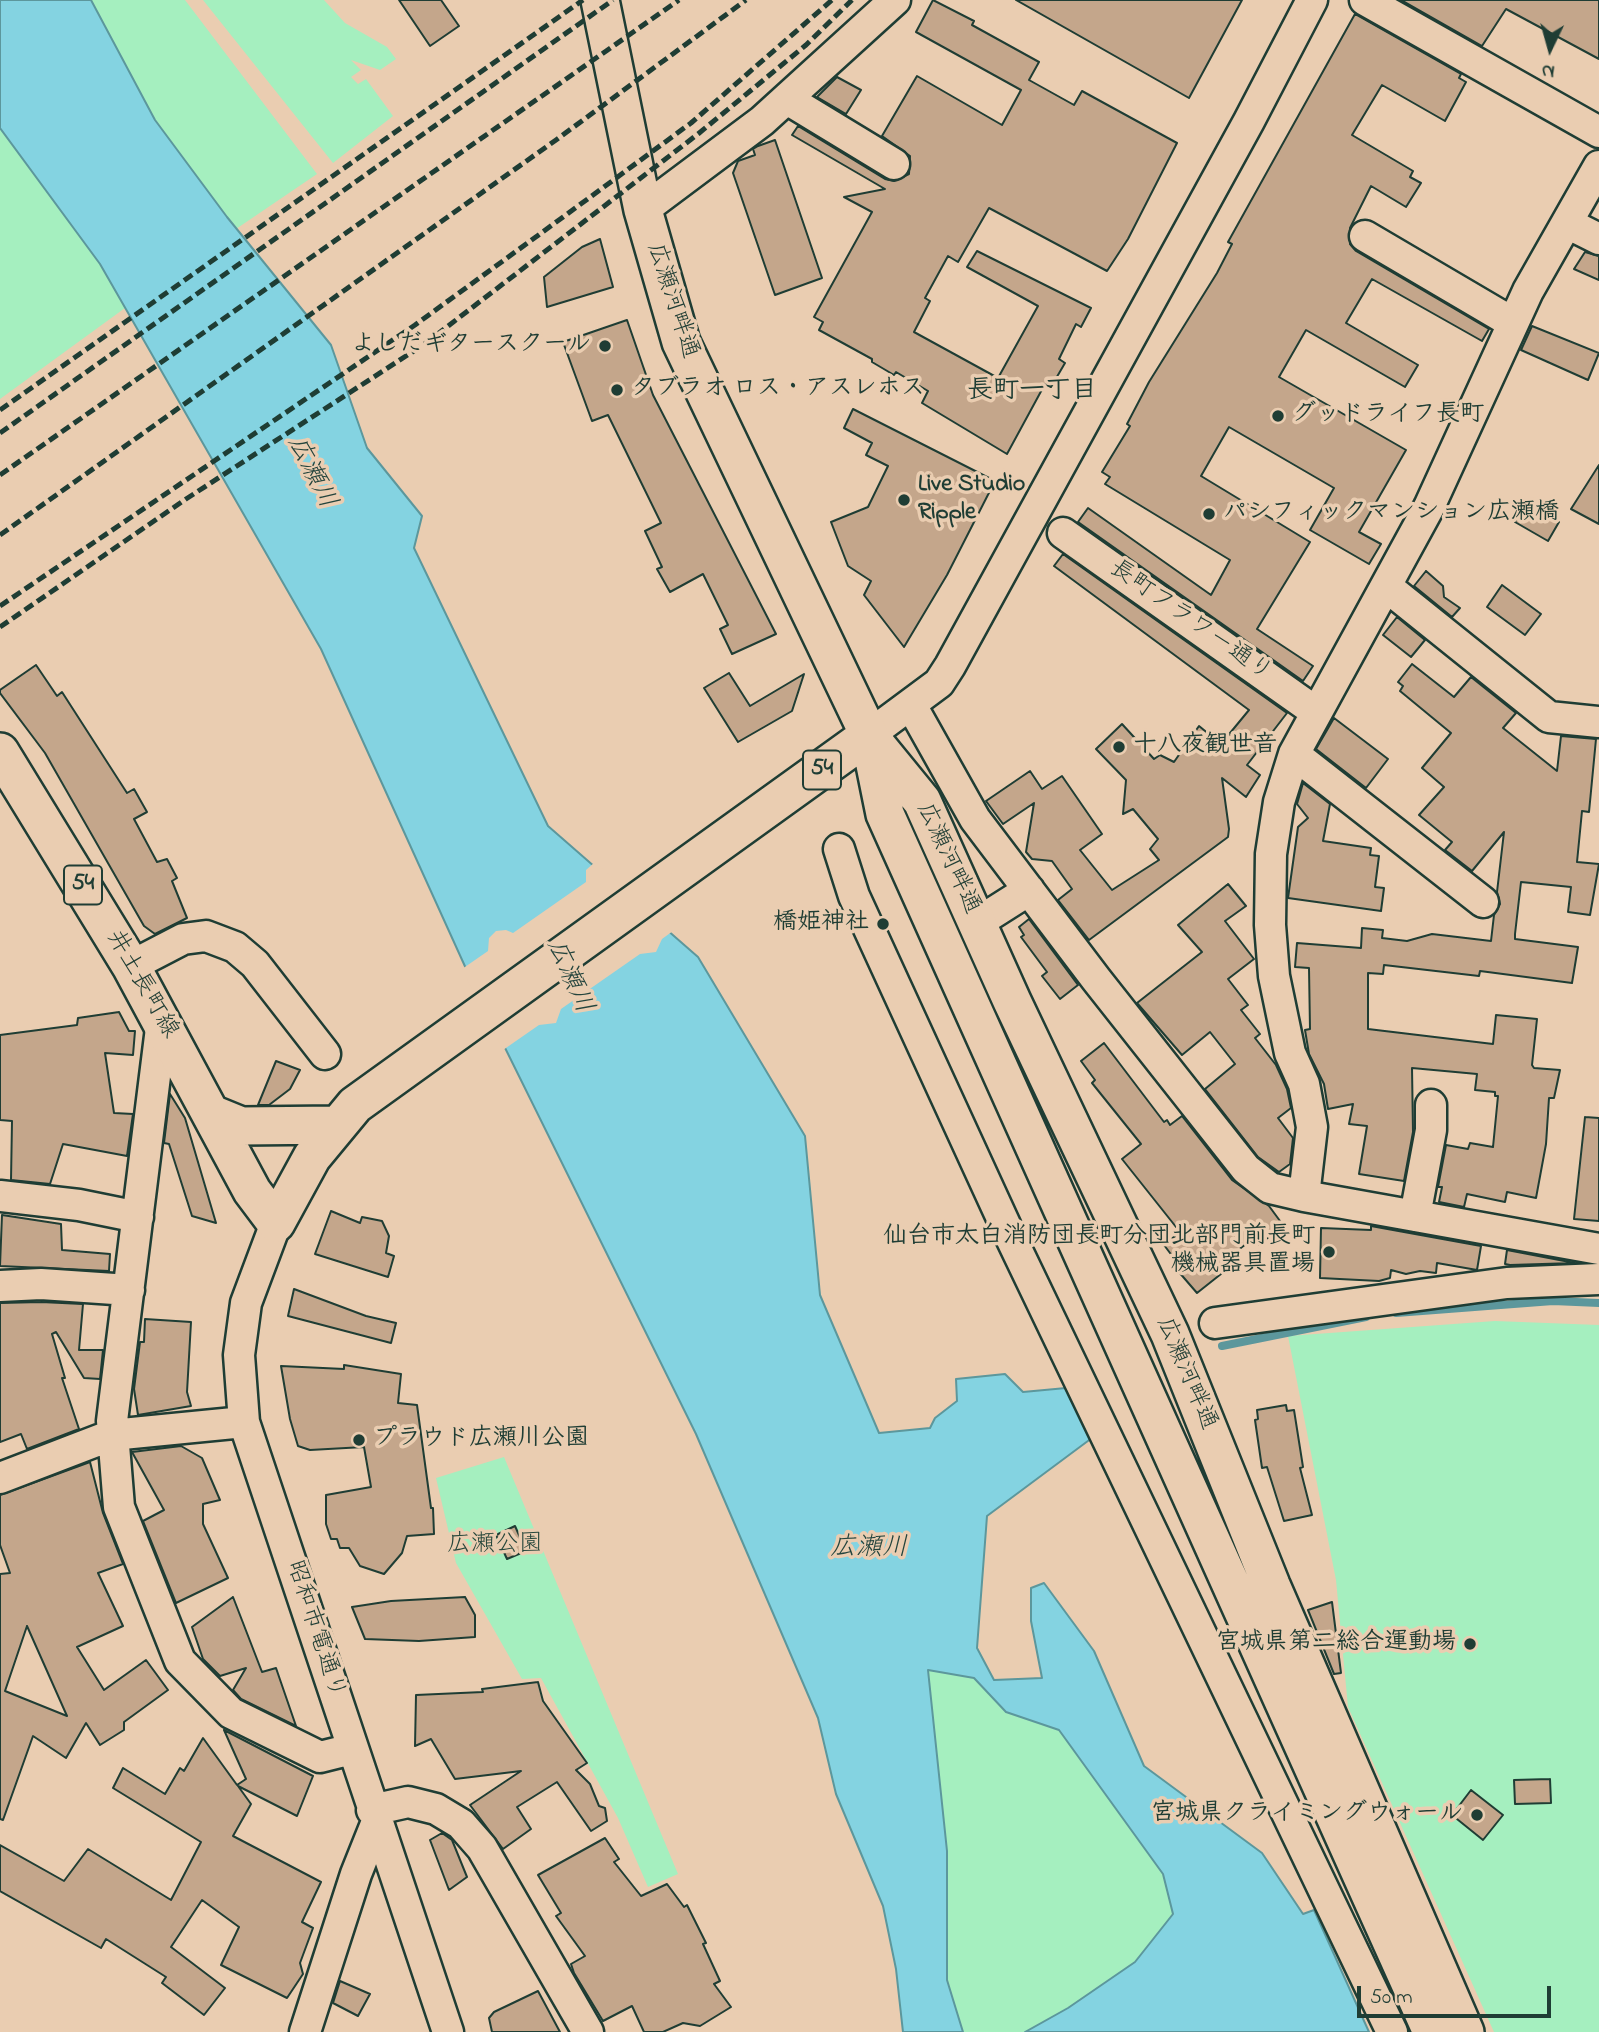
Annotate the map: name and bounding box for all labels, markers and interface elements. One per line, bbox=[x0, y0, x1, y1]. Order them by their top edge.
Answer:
north arrow bbox=[1515, 14, 1585, 84]
text: N bbox=[1541, 56, 1556, 84]
street label: 広瀬河畔通 bbox=[639, 239, 703, 363]
place label: よしだギタースクール bbox=[351, 332, 591, 360]
marker: よしだギタースクール bbox=[597, 338, 613, 354]
place label: タブラオ ロス・アスレホス bbox=[631, 376, 925, 404]
district label: 長町一丁目 bbox=[967, 377, 1097, 409]
marker: タブラオ ロス・アスレホス bbox=[609, 382, 625, 398]
place label: グッドライフ長町 bbox=[1292, 402, 1484, 430]
marker: グッドライフ長町 bbox=[1270, 408, 1286, 424]
water label: 広瀬川 bbox=[278, 431, 342, 515]
place label: Live Studio Ripple bbox=[918, 472, 1025, 528]
marker: Live Studio Ripple bbox=[896, 492, 912, 508]
place label: パシフィックマンション広瀬橋 bbox=[1223, 500, 1559, 528]
marker: パシフィックマンション広瀬橋 bbox=[1201, 506, 1217, 522]
street label: 長町フラワー通り bbox=[1103, 555, 1277, 689]
place label: 十八夜観世音 bbox=[1133, 733, 1277, 761]
marker: 十八夜観世音 bbox=[1111, 739, 1127, 755]
road number: 54 bbox=[803, 750, 841, 790]
street label: 広瀬河畔通 bbox=[909, 799, 985, 919]
road number: 54 bbox=[64, 866, 102, 904]
place label: 橋姫神社 bbox=[773, 910, 869, 938]
marker: 橋姫神社 bbox=[875, 916, 891, 932]
street label: 井土長町線 bbox=[99, 926, 183, 1044]
water label: 広瀬川 bbox=[538, 935, 598, 1019]
place label: 仙台市太白消防団長町分団北部門前長町 機械器具置場 bbox=[883, 1224, 1315, 1280]
marker: 仙台市太白消防団長町分団北部門前長町 機械器具置場 bbox=[1321, 1244, 1337, 1260]
street label: 広瀬河畔通 bbox=[1148, 1313, 1222, 1435]
place label: プラウド広瀬川公園 bbox=[373, 1426, 589, 1454]
marker: プラウド広瀬川公園 bbox=[351, 1432, 367, 1448]
park label: 広瀬公園 bbox=[447, 1532, 543, 1560]
water label: 広瀬川 bbox=[830, 1534, 908, 1566]
street label: 昭和市電通り bbox=[278, 1557, 350, 1703]
place label: 宮城県第二総合運動場 bbox=[1216, 1630, 1456, 1658]
marker: 宮城県第二総合運動場 bbox=[1462, 1636, 1478, 1652]
place label: 宮城県クライミングウォール bbox=[1151, 1801, 1463, 1829]
marker: 宮城県クライミングウォール bbox=[1469, 1807, 1485, 1823]
scale bar bbox=[1361, 1972, 1555, 2016]
text: 50 m bbox=[1370, 1983, 1413, 2013]

